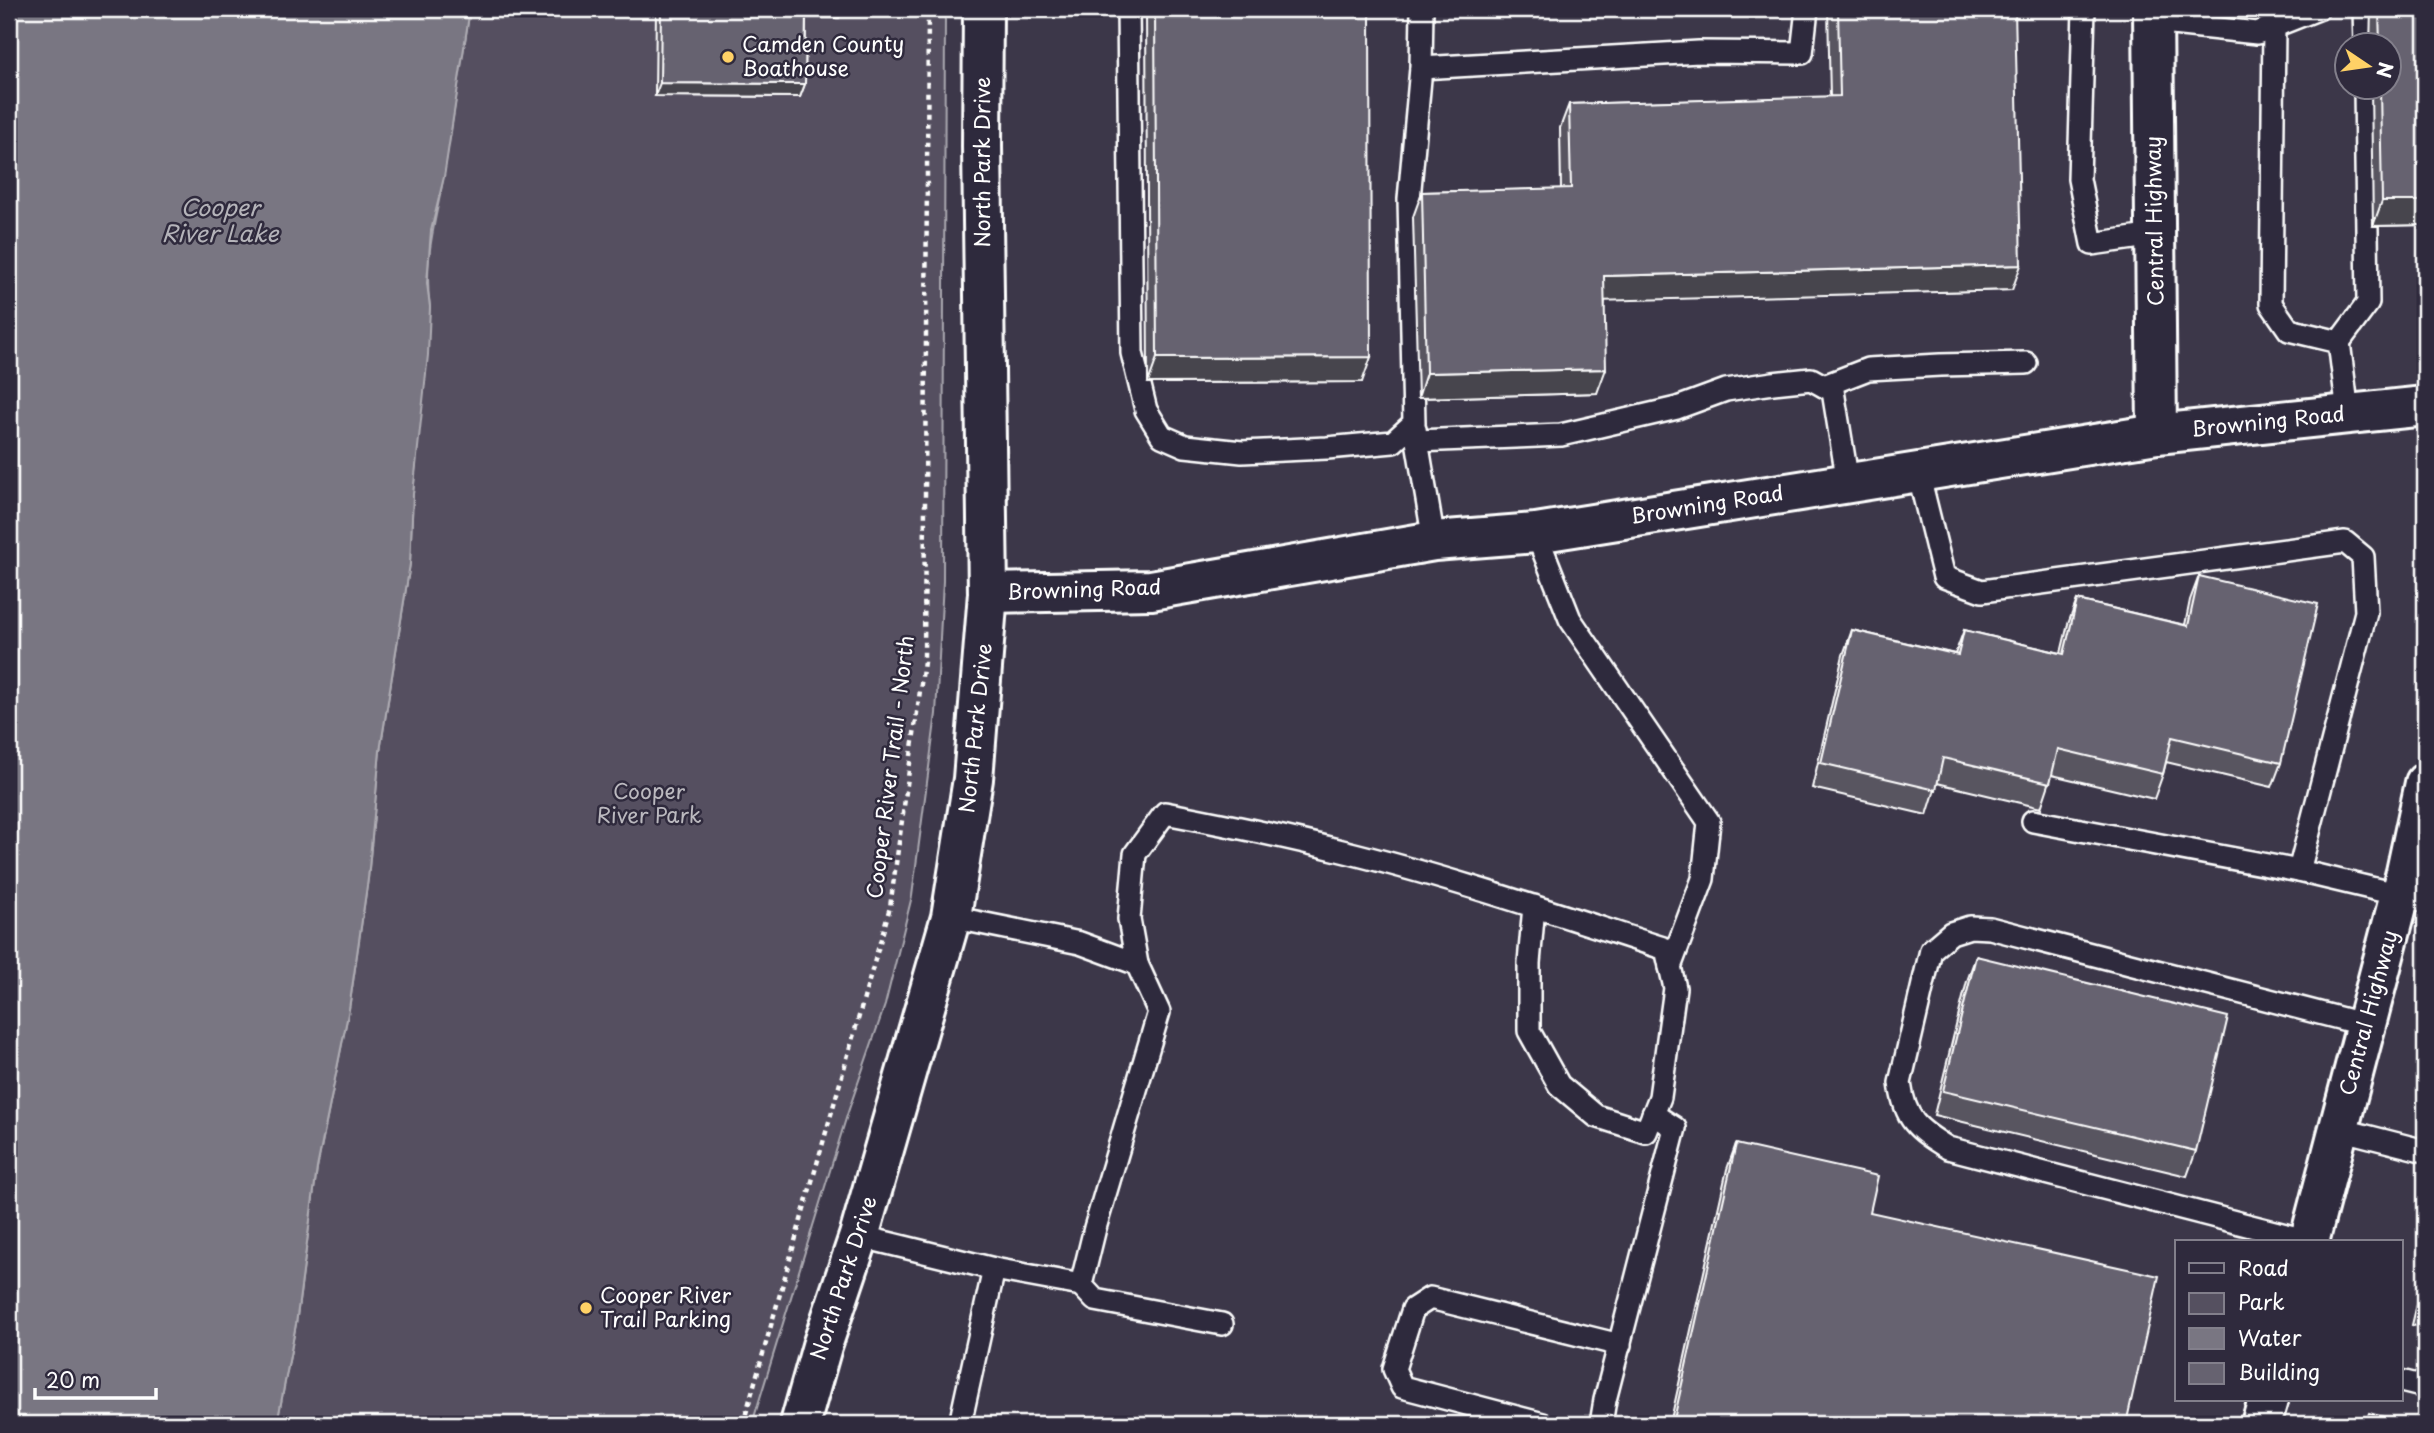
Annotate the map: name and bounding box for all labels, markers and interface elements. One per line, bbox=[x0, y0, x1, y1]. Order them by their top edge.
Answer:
place label: Camden County Boathouse bbox=[742, 27, 904, 83]
north arrow bbox=[2332, 32, 2402, 102]
marker: Camden County Boathouse bbox=[720, 49, 736, 65]
text: N bbox=[2370, 60, 2401, 81]
street label: North Park Drive bbox=[965, 77, 997, 247]
street label: Central Highway bbox=[2136, 136, 2170, 306]
water label: Cooper River Lake bbox=[162, 189, 280, 250]
street label: Browning Road bbox=[2189, 396, 2346, 444]
street label: Browning Road bbox=[1628, 475, 1785, 531]
street label: Browning Road bbox=[1006, 569, 1162, 607]
street label: Cooper River Trail - North bbox=[857, 633, 921, 900]
street label: North Park Drive bbox=[949, 641, 999, 814]
park label: Cooper River Park bbox=[596, 774, 702, 830]
street label: Central Highway bbox=[2330, 926, 2405, 1099]
street label: North Park Drive bbox=[800, 1191, 884, 1364]
legend bbox=[2175, 1240, 2402, 1402]
text: Road bbox=[2238, 1251, 2289, 1283]
place label: Cooper River Trail Parking bbox=[600, 1278, 732, 1334]
text: Park bbox=[2238, 1285, 2285, 1317]
marker: Cooper River Trail Parking bbox=[578, 1300, 594, 1316]
text: Water bbox=[2238, 1321, 2302, 1353]
text: Building bbox=[2238, 1355, 2320, 1387]
scale bar bbox=[35, 1356, 156, 1400]
text: 20 m bbox=[46, 1363, 100, 1395]

